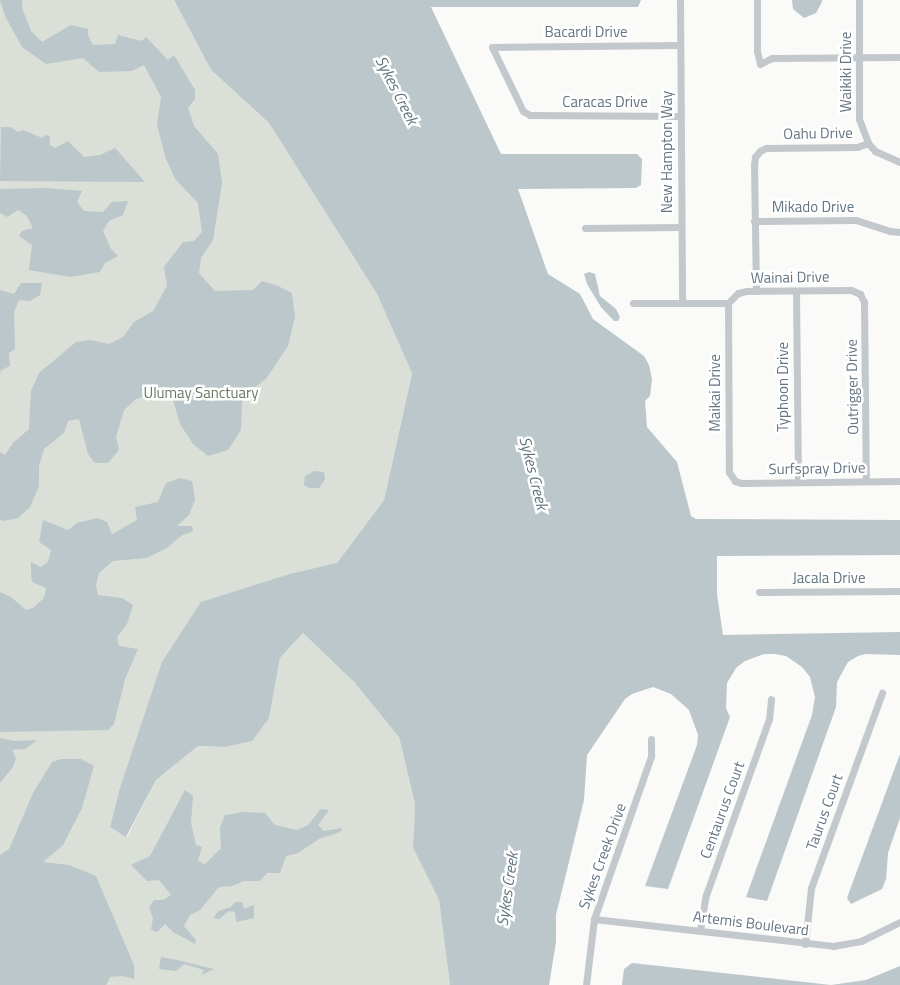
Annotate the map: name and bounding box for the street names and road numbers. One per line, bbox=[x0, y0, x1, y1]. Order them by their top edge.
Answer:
street label: Bacardi Drive bbox=[544, 23, 628, 41]
street label: Waikiki Drive bbox=[837, 32, 855, 112]
street label: New Hampton Way bbox=[658, 91, 676, 213]
street label: Caracas Drive bbox=[562, 93, 648, 111]
street label: Oahu Drive bbox=[783, 123, 853, 143]
street label: Mikado Drive bbox=[772, 198, 854, 216]
street label: Wainai Drive bbox=[750, 267, 830, 287]
street label: Outrigger Drive bbox=[842, 339, 862, 435]
street label: Typhoon Drive bbox=[774, 342, 792, 432]
street label: Maikai Drive bbox=[706, 354, 724, 432]
street label: Surfspray Drive bbox=[768, 458, 866, 478]
street label: Jacala Drive bbox=[793, 569, 865, 587]
street label: Centaurus Court bbox=[696, 759, 748, 861]
street label: Taurus Court bbox=[802, 771, 846, 853]
street label: Sykes Creek Drive bbox=[574, 800, 630, 912]
street label: Artemis Boulevard bbox=[692, 907, 810, 939]

